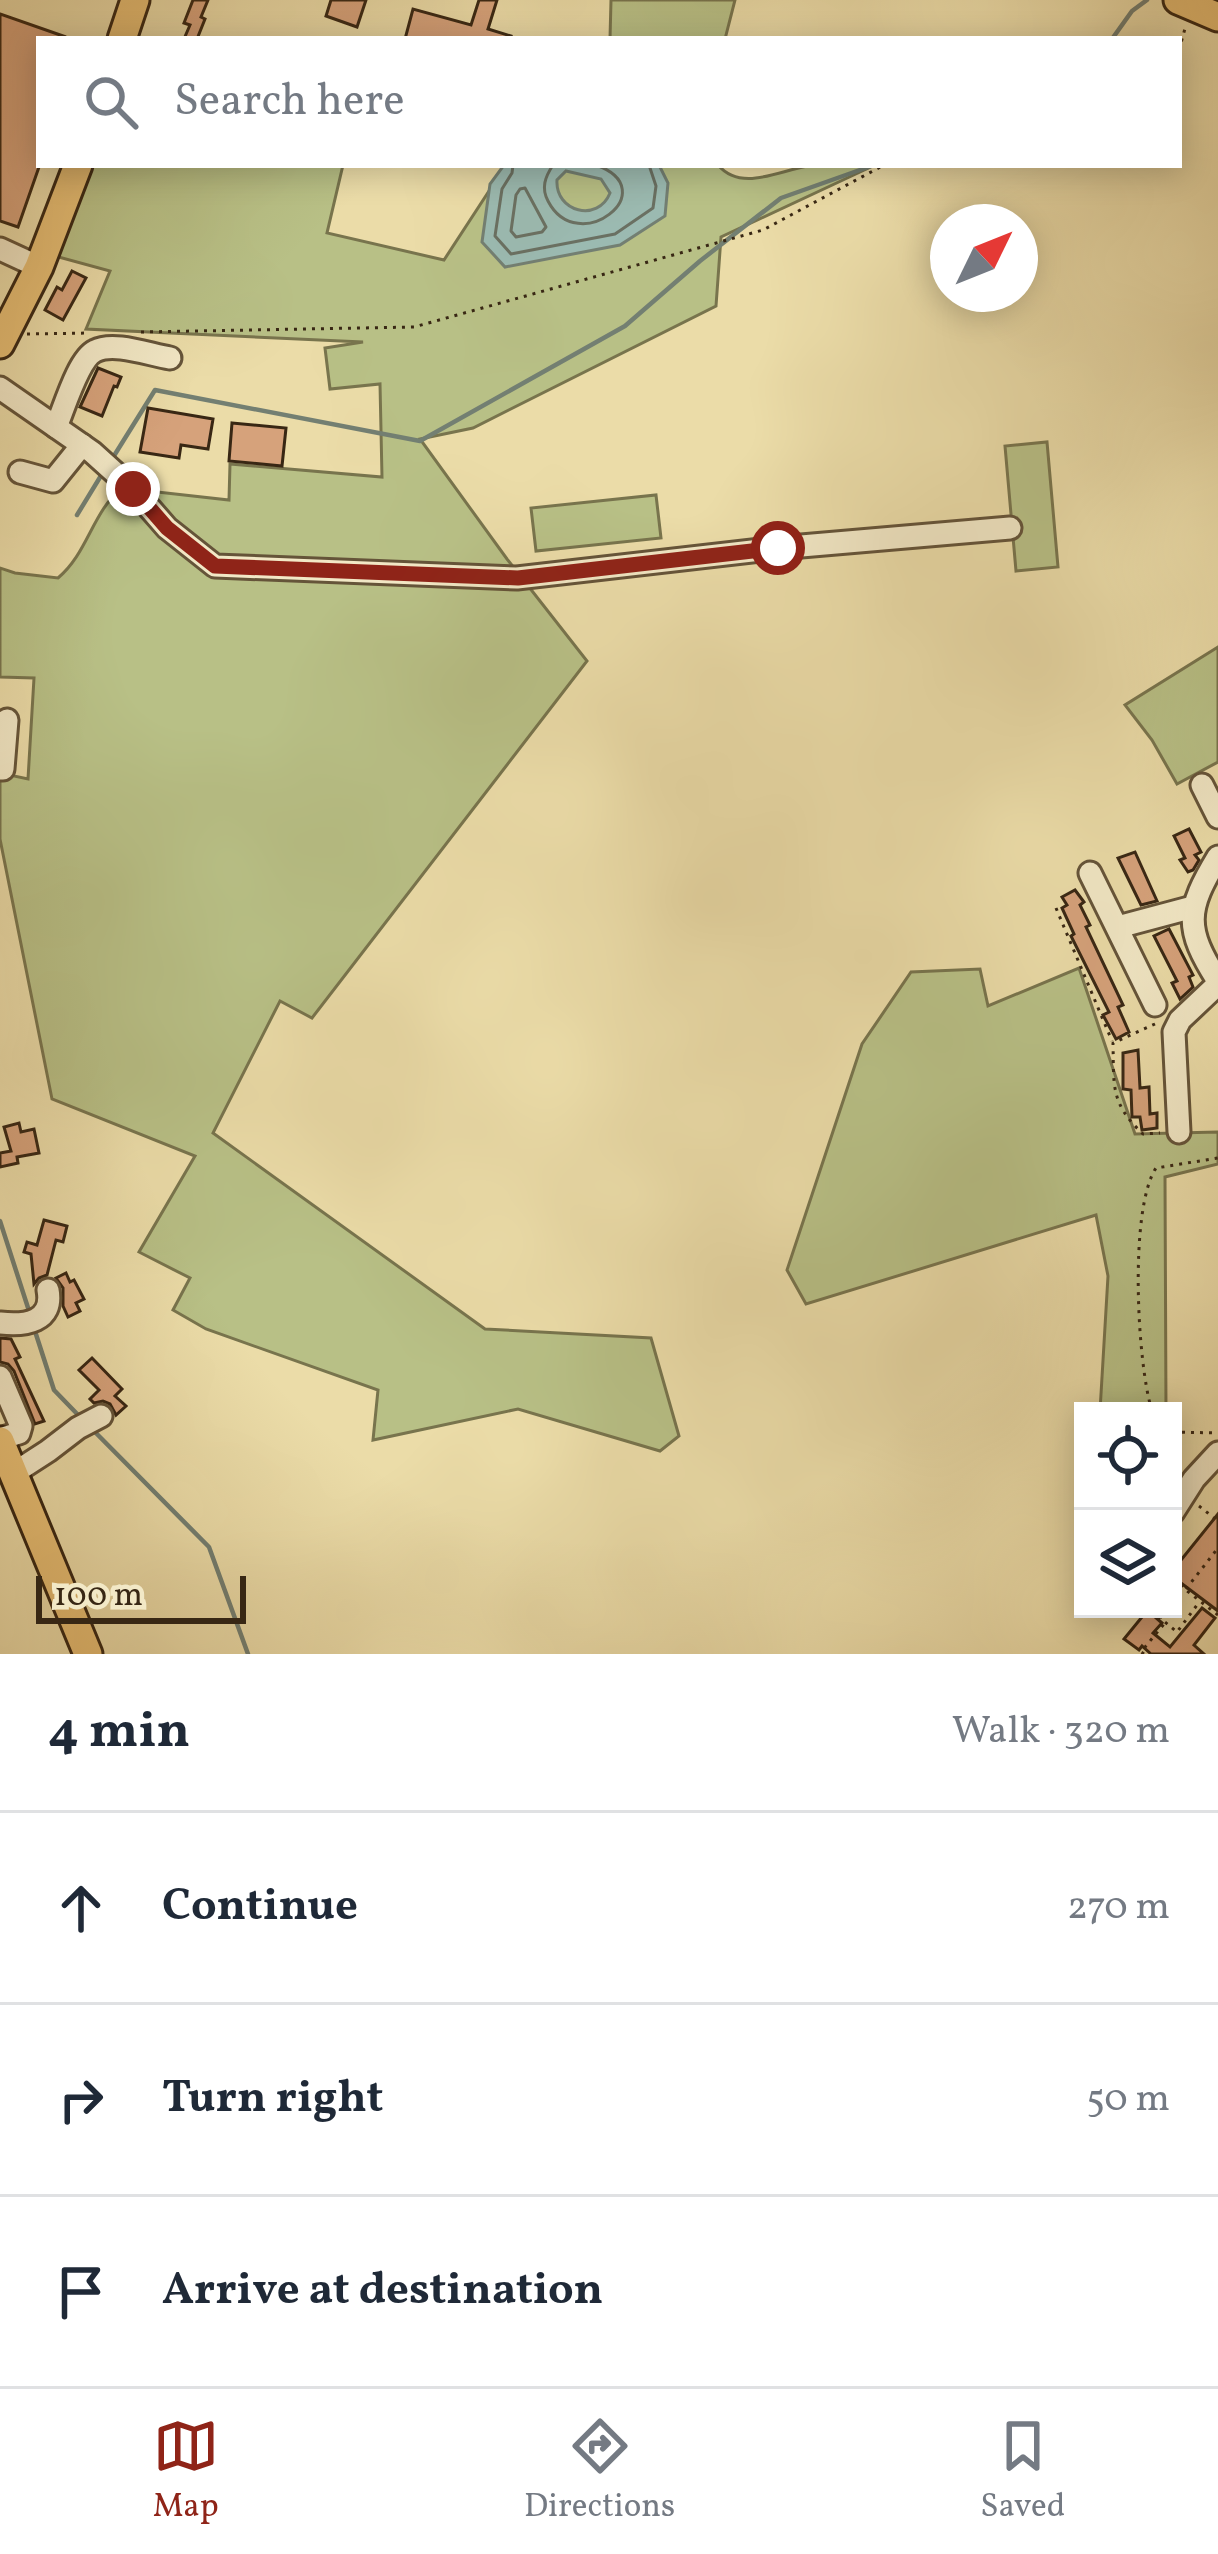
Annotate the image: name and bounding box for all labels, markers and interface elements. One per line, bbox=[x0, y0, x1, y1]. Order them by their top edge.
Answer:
search box bbox=[36, 36, 1182, 168]
icon: search bbox=[78, 69, 144, 135]
text: Search here bbox=[174, 71, 405, 134]
north arrow bbox=[930, 204, 1038, 312]
route end bbox=[106, 462, 160, 516]
route start bbox=[751, 521, 805, 575]
map controls bbox=[1074, 1402, 1182, 1618]
button: locate bbox=[1074, 1402, 1182, 1510]
button: layers bbox=[1074, 1510, 1182, 1618]
scale bar bbox=[36, 1570, 246, 1623]
text: 100 m bbox=[54, 1574, 143, 1620]
text: 4 min bbox=[48, 1697, 190, 1768]
text: Walk · 320 m bbox=[952, 1705, 1170, 1759]
icon: ahead bbox=[48, 1875, 114, 1941]
text: Continue bbox=[162, 1876, 358, 1939]
text: 270 m bbox=[1067, 1881, 1170, 1935]
icon: right bbox=[48, 2067, 114, 2133]
text: Turn right bbox=[162, 2068, 383, 2131]
text: 50 m bbox=[1086, 2073, 1170, 2127]
icon: arrive bbox=[48, 2259, 114, 2325]
text: Arrive at destination bbox=[162, 2260, 603, 2323]
tab: Map bbox=[153, 2413, 219, 2531]
tab: Directions bbox=[524, 2413, 675, 2531]
tab: Saved bbox=[980, 2413, 1065, 2531]

